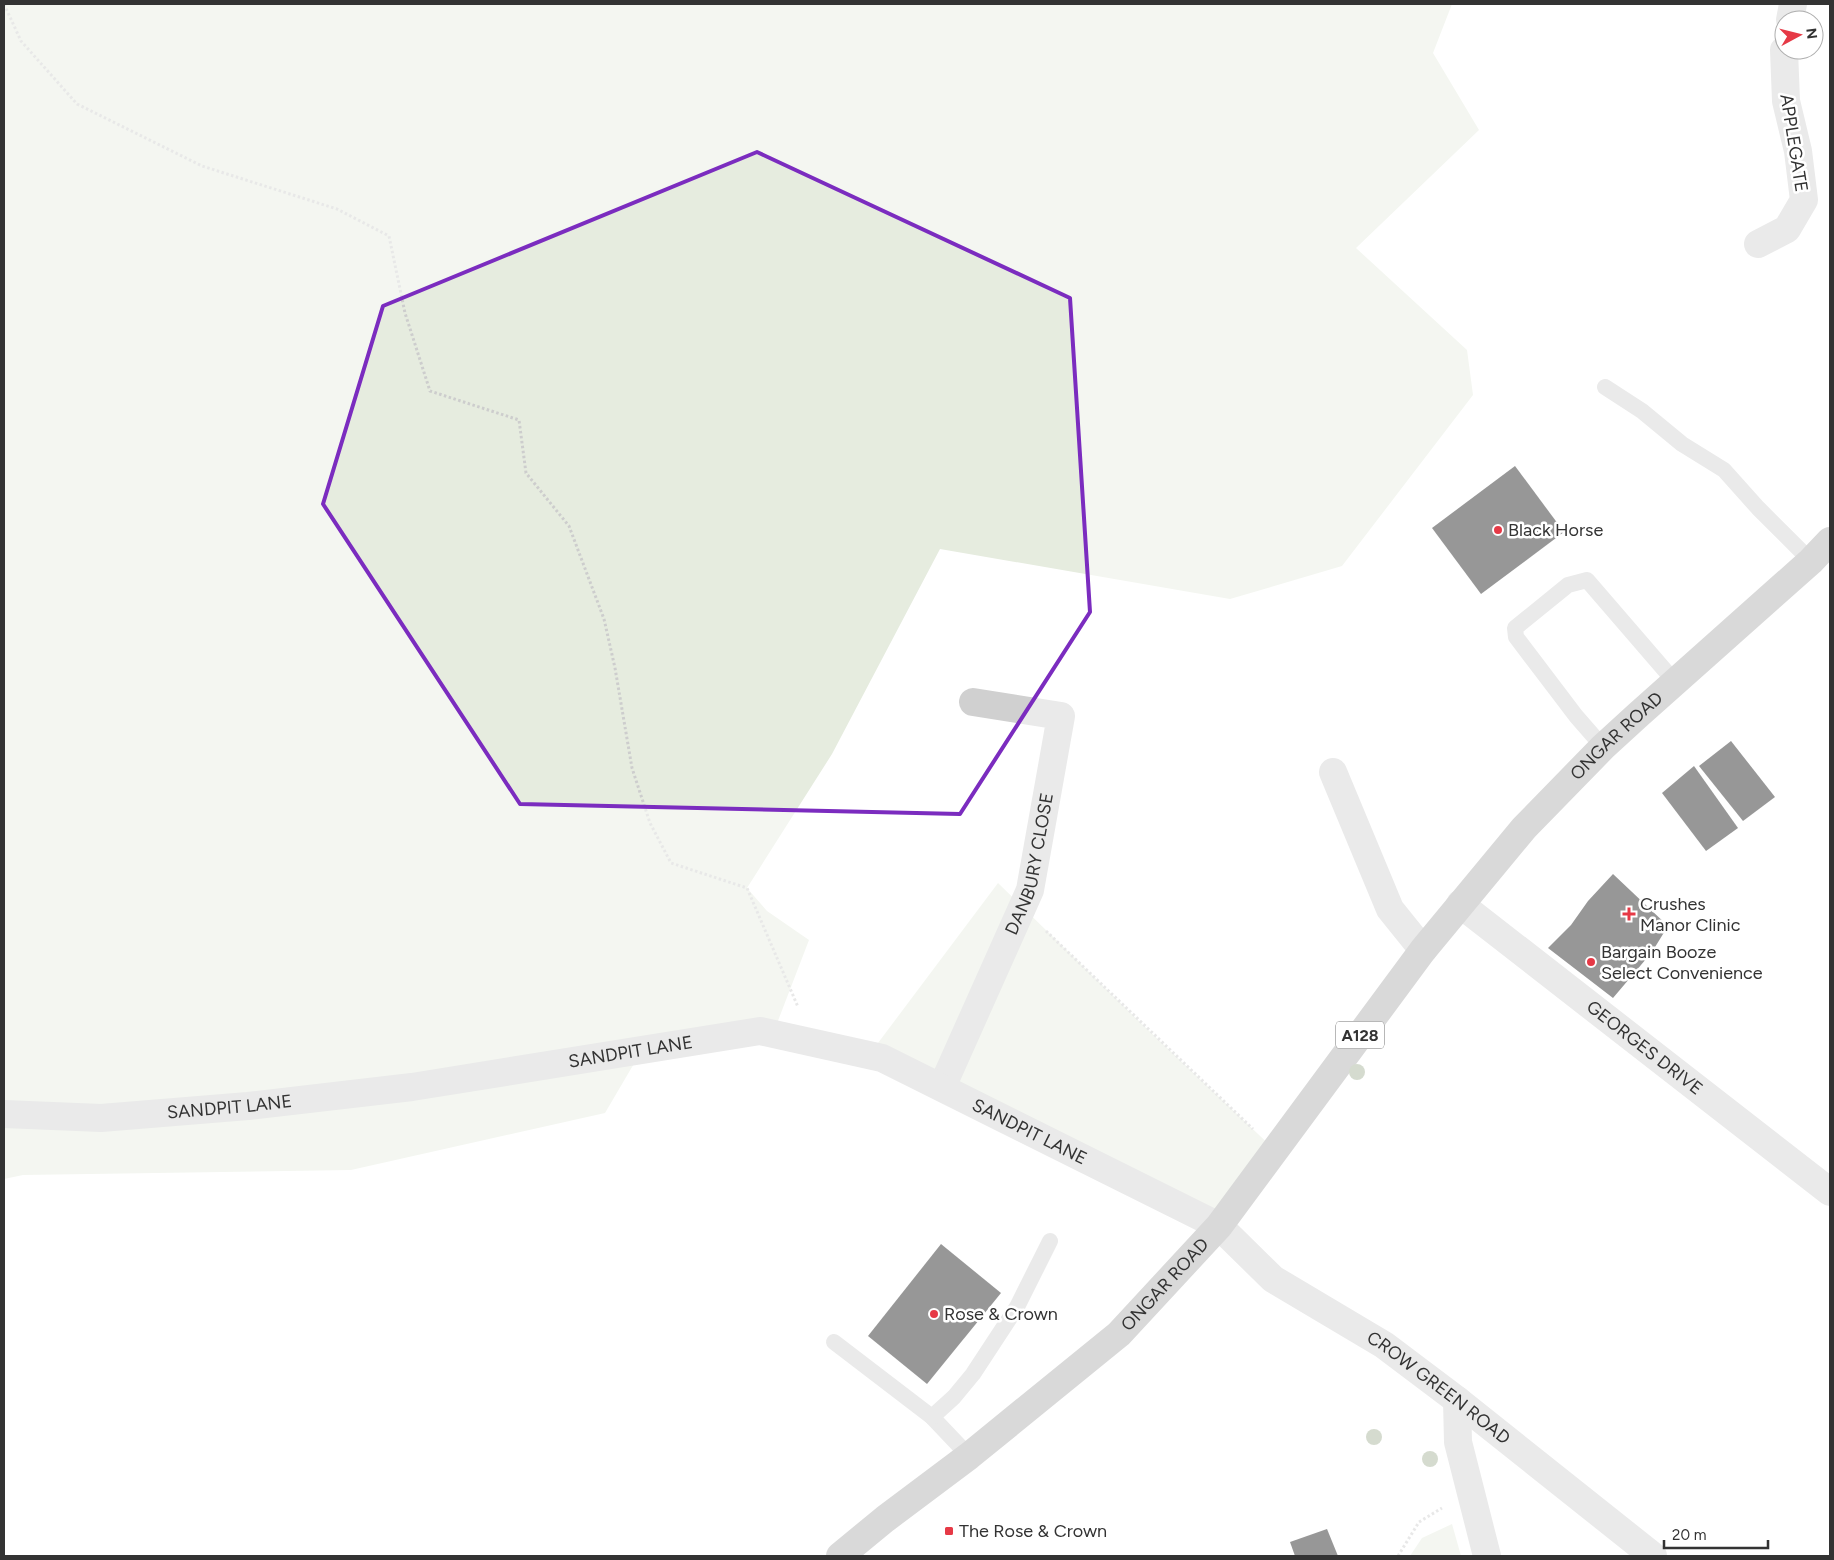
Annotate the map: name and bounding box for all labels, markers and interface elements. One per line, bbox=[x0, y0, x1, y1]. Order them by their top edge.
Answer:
north arrow bbox=[1774, 10, 1824, 60]
text: N bbox=[1802, 27, 1821, 40]
street label: APPLEGATE bbox=[1775, 92, 1813, 194]
place label: Black Horse bbox=[1508, 519, 1603, 541]
marker: Black Horse bbox=[1492, 524, 1504, 536]
street label: ONGAR ROAD bbox=[1566, 687, 1667, 785]
street label: DANBURY CLOSE bbox=[1000, 791, 1058, 938]
place label: Crushes Manor Clinic bbox=[1640, 893, 1741, 936]
marker: Crushes Manor Clinic bbox=[1622, 907, 1636, 921]
place label: Bargain Booze Select Convenience bbox=[1601, 941, 1763, 984]
marker: Bargain Booze Select Convenience bbox=[1585, 956, 1597, 968]
street label: GEORGES DRIVE bbox=[1582, 996, 1707, 1100]
road number: A128 bbox=[1336, 1022, 1384, 1048]
street label: SANDPIT LANE bbox=[567, 1031, 694, 1073]
street label: SANDPIT LANE bbox=[166, 1090, 293, 1124]
street label: SANDPIT LANE bbox=[969, 1094, 1091, 1169]
street label: ONGAR ROAD bbox=[1116, 1233, 1213, 1336]
place label: Rose & Crown bbox=[944, 1303, 1058, 1325]
marker: Rose & Crown bbox=[928, 1308, 940, 1320]
street label: CROW GREEN ROAD bbox=[1363, 1326, 1515, 1449]
scale bar bbox=[1664, 1518, 1768, 1550]
place label: The Rose & Crown bbox=[959, 1520, 1107, 1542]
marker: The Rose & Crown bbox=[943, 1525, 955, 1537]
text: 20 m bbox=[1672, 1526, 1706, 1544]

